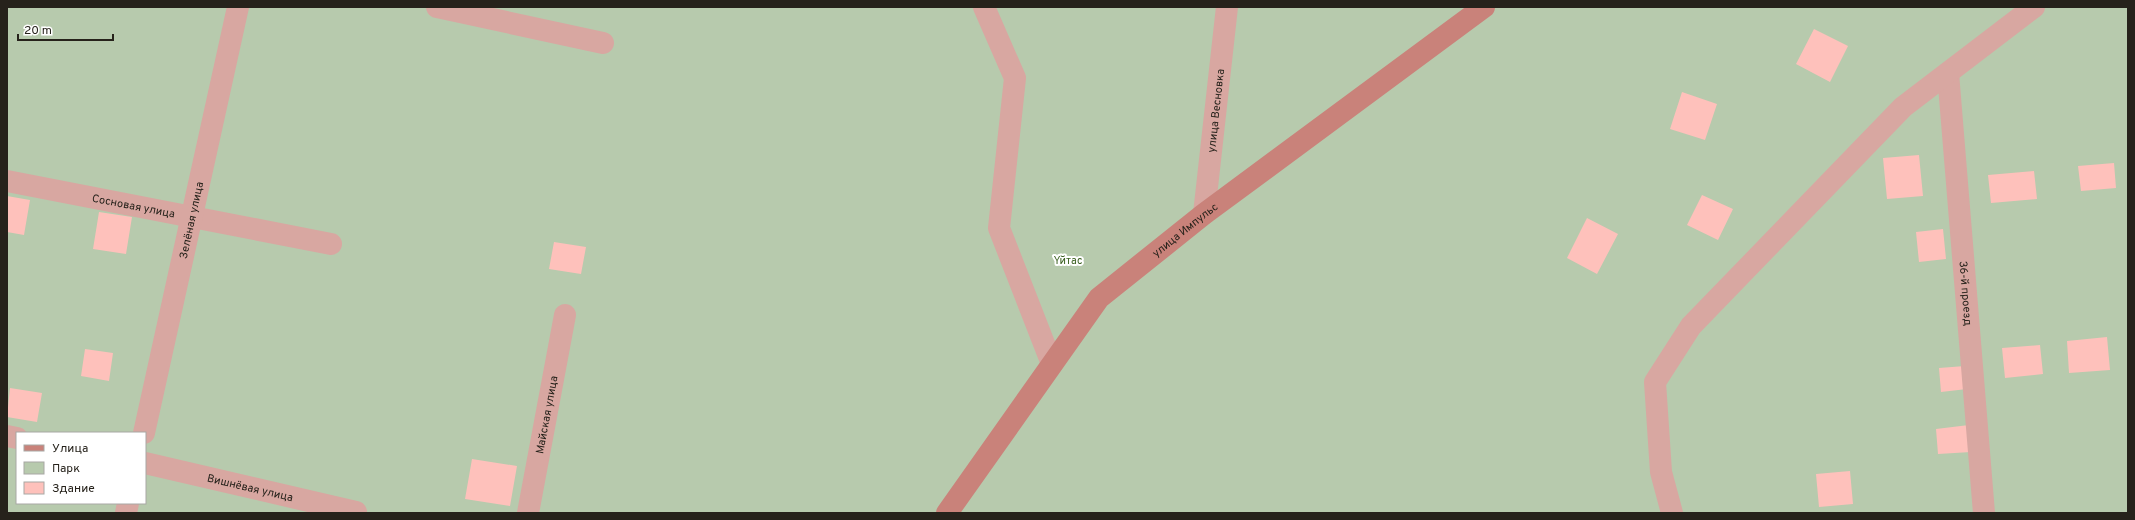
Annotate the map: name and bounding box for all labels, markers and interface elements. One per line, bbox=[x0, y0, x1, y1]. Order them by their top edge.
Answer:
scale bar bbox=[18, 16, 113, 42]
text: 20 m bbox=[24, 23, 52, 39]
street label: улица Весновка bbox=[1205, 68, 1228, 153]
street label: Зелёная улица bbox=[177, 180, 207, 260]
street label: Сосновая улица bbox=[91, 192, 176, 222]
street label: улица Импульс bbox=[1150, 200, 1221, 261]
park label: Үйтас bbox=[1054, 254, 1082, 268]
street label: 36-й проезд bbox=[1955, 260, 1975, 326]
street label: Майская улица bbox=[533, 375, 562, 455]
legend bbox=[16, 432, 146, 504]
text: Улица bbox=[52, 441, 88, 457]
text: Парк bbox=[52, 461, 80, 477]
street label: Вишнёвая улица bbox=[206, 472, 295, 505]
text: Здание bbox=[52, 481, 95, 497]

